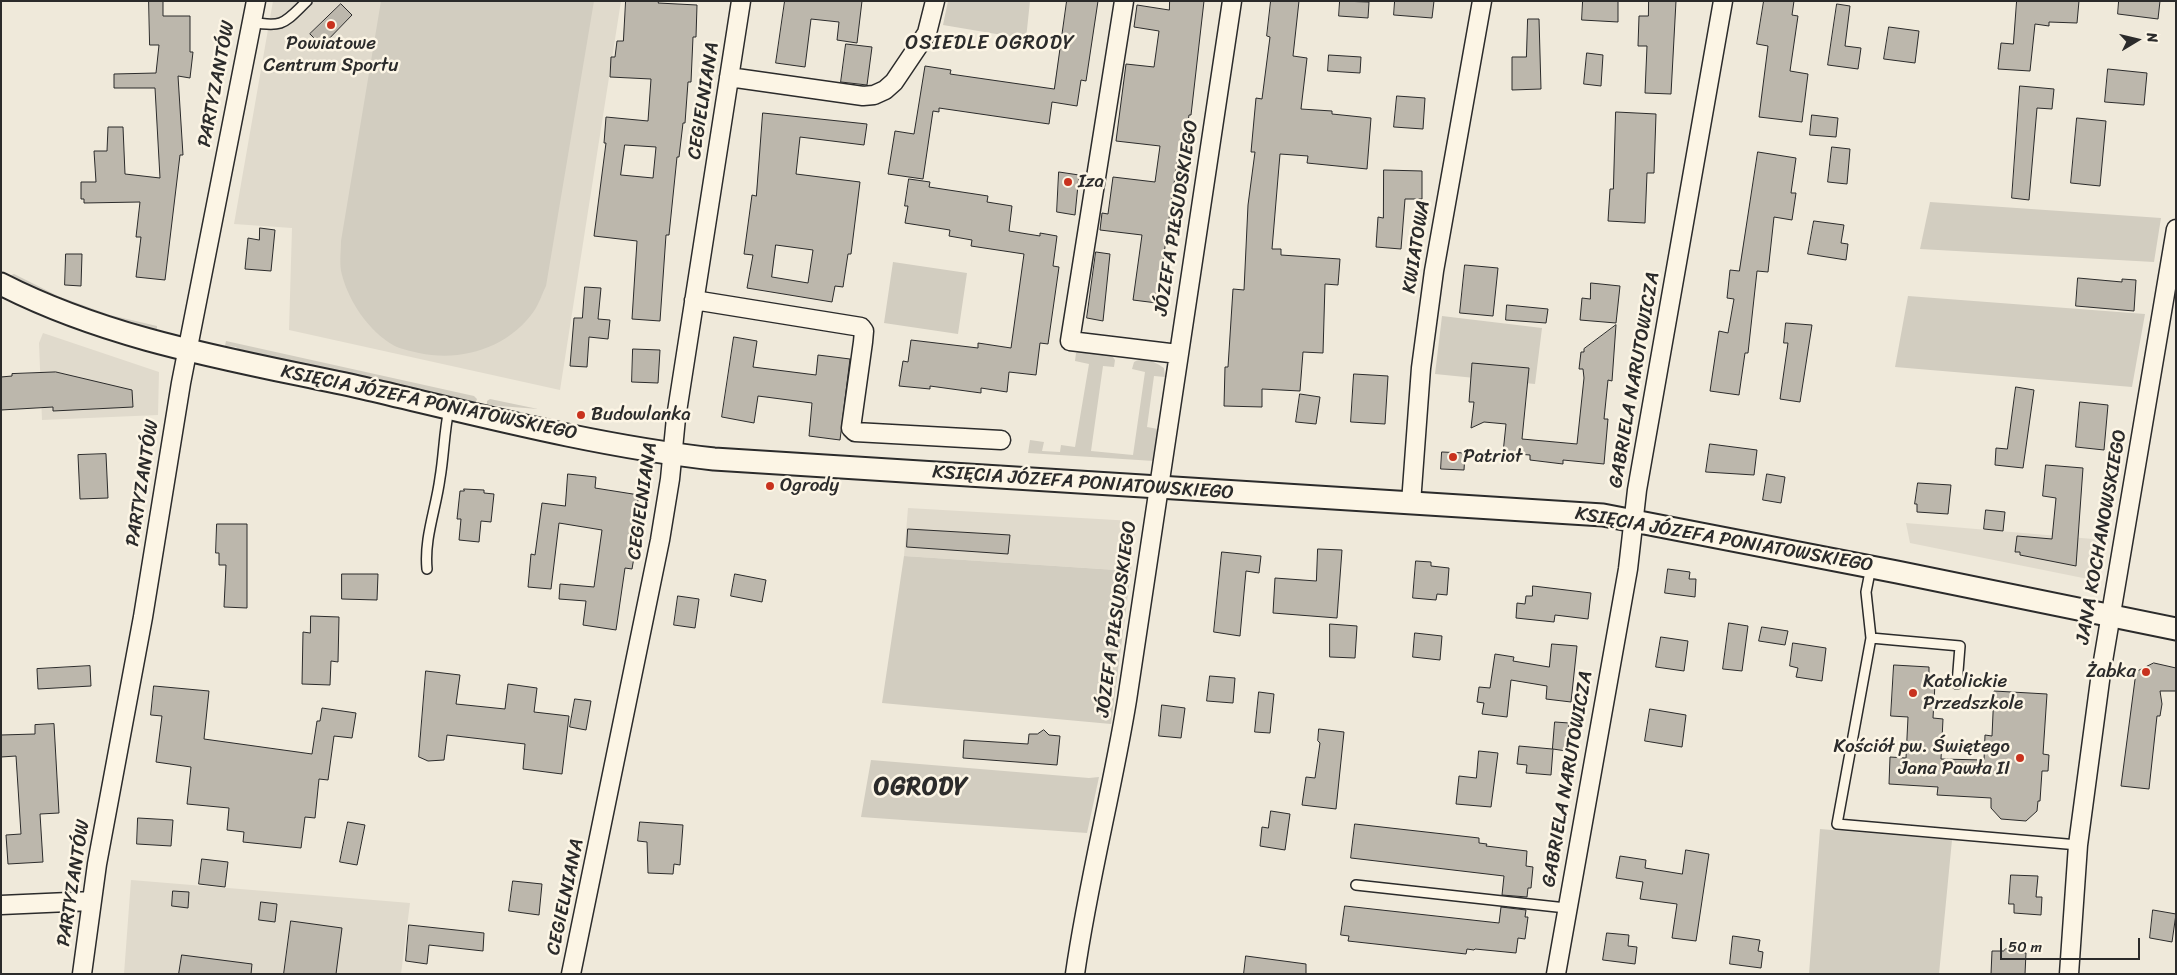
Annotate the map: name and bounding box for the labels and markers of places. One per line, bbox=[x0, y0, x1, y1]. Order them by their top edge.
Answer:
marker: Powiatowe Centrum Sportu bbox=[325, 19, 337, 31]
place label: Powiatowe Centrum Sportu bbox=[264, 33, 398, 77]
place label: Iza bbox=[1078, 171, 1104, 193]
marker: Iza bbox=[1062, 176, 1074, 188]
place label: Budowlanka bbox=[591, 404, 691, 426]
marker: Budowlanka bbox=[575, 409, 587, 421]
place label: Patriot bbox=[1463, 446, 1522, 468]
marker: Patriot bbox=[1447, 451, 1459, 463]
place label: Ogrody bbox=[780, 475, 839, 497]
marker: Ogrody bbox=[764, 480, 776, 492]
place label: Żabka bbox=[2086, 661, 2136, 683]
marker: Żabka bbox=[2140, 666, 2152, 678]
place label: Katolickie Przedszkole bbox=[1923, 671, 2023, 715]
marker: Katolickie Przedszkole bbox=[1907, 687, 1919, 699]
place label: Kościół pw. Świętego Jana Pawła II bbox=[1834, 736, 2010, 780]
marker: Kościół pw. Świętego Jana Pawła II bbox=[2014, 752, 2026, 764]

